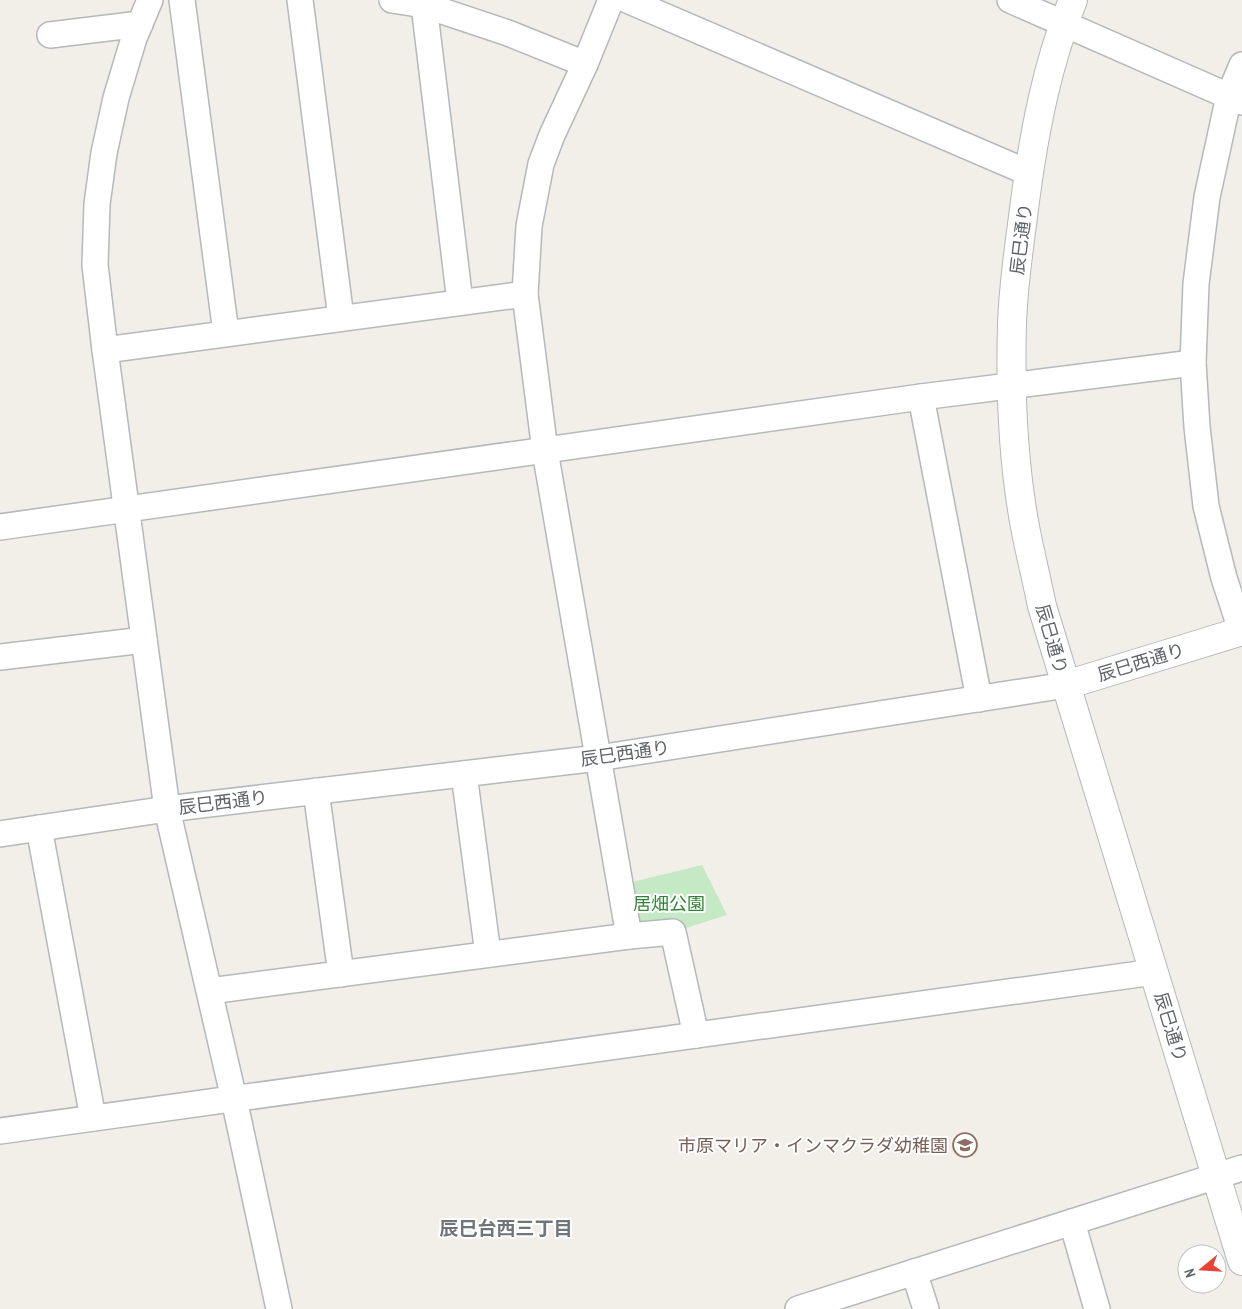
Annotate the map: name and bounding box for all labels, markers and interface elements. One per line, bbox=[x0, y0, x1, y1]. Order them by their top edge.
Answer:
street label: 辰巳通り bbox=[1004, 202, 1038, 276]
street label: 辰巳通り bbox=[1030, 601, 1074, 677]
street label: 辰巳西通り bbox=[1094, 637, 1188, 687]
street label: 辰巳西通り bbox=[579, 734, 671, 772]
street label: 辰巳西通り bbox=[177, 784, 269, 820]
park label: 居畑公園 bbox=[633, 891, 705, 916]
street label: 辰巳通り bbox=[1149, 989, 1193, 1065]
school or university icon: 市原マリア・インマクラダ幼稚園 bbox=[952, 1132, 978, 1158]
place label: 市原マリア・インマクラダ幼稚園 bbox=[678, 1133, 948, 1158]
district label: 辰巳台西三丁目 bbox=[439, 1215, 573, 1241]
north arrow bbox=[1177, 1244, 1227, 1294]
text: N bbox=[1180, 1266, 1199, 1280]

